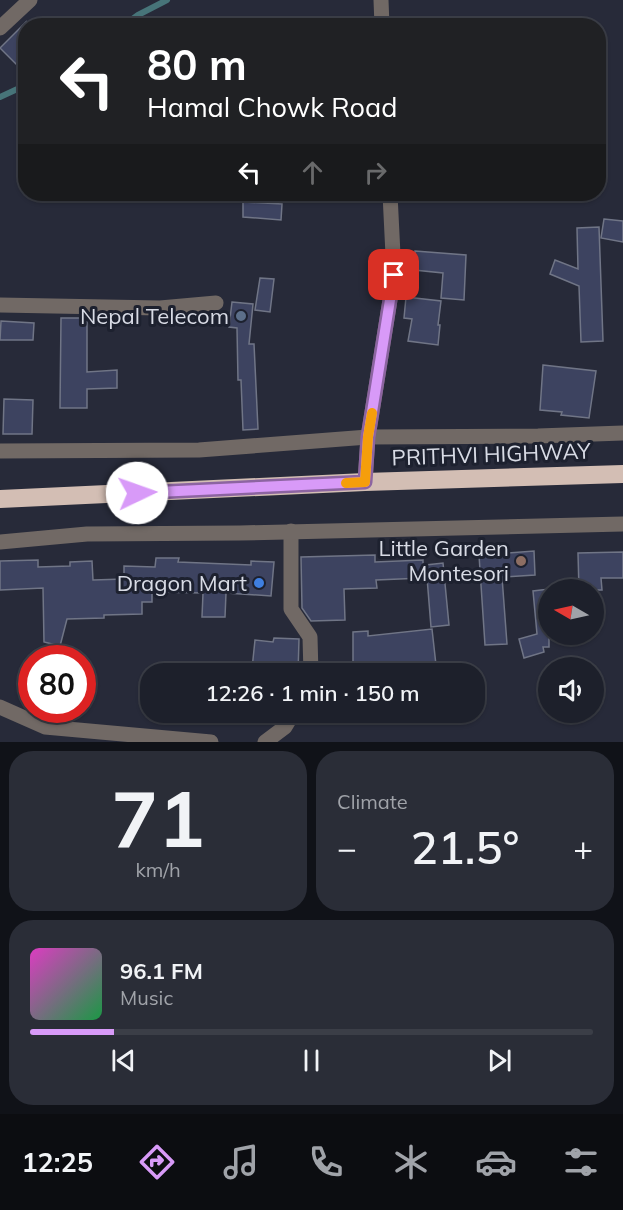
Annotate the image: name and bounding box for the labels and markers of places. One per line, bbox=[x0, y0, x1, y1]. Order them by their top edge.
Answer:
pin bbox=[368, 249, 419, 300]
place label: Nepal Telecom bbox=[80, 302, 229, 330]
marker: Nepal Telecom bbox=[234, 309, 248, 323]
place label: Little Garden Montesori bbox=[379, 534, 509, 587]
marker: Little Garden Montesori bbox=[514, 554, 528, 568]
place label: Dragon Mart bbox=[117, 569, 247, 597]
marker: Dragon Mart bbox=[252, 576, 266, 590]

